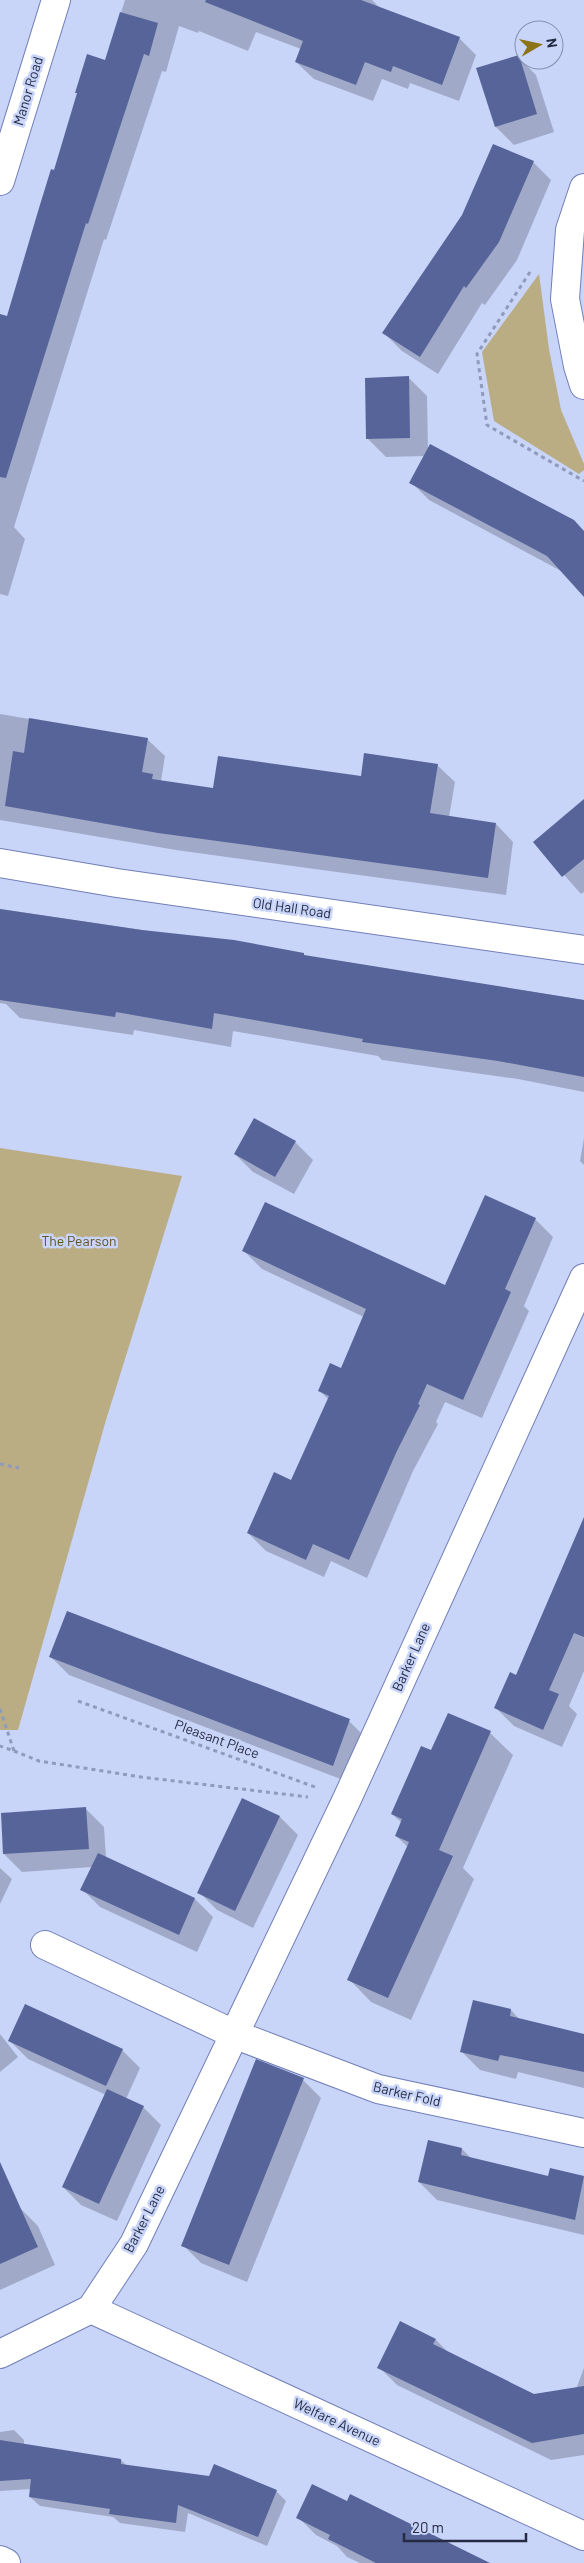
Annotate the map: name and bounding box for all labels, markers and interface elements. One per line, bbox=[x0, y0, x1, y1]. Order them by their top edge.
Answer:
north arrow bbox=[514, 20, 564, 70]
text: N bbox=[543, 37, 561, 49]
street label: Manor Road bbox=[9, 54, 46, 127]
street label: Old Hall Road bbox=[252, 894, 332, 921]
park label: The Pearson bbox=[41, 1232, 117, 1249]
street label: Barker Lane bbox=[388, 1620, 433, 1694]
street label: Pleasant Place bbox=[173, 1715, 262, 1762]
street label: Barker Fold bbox=[372, 2077, 443, 2110]
street label: Barker Lane bbox=[119, 2182, 168, 2255]
street label: Welfare Avenue bbox=[291, 2394, 383, 2449]
scale bar bbox=[404, 2510, 526, 2542]
text: 20 m bbox=[412, 2518, 444, 2536]

